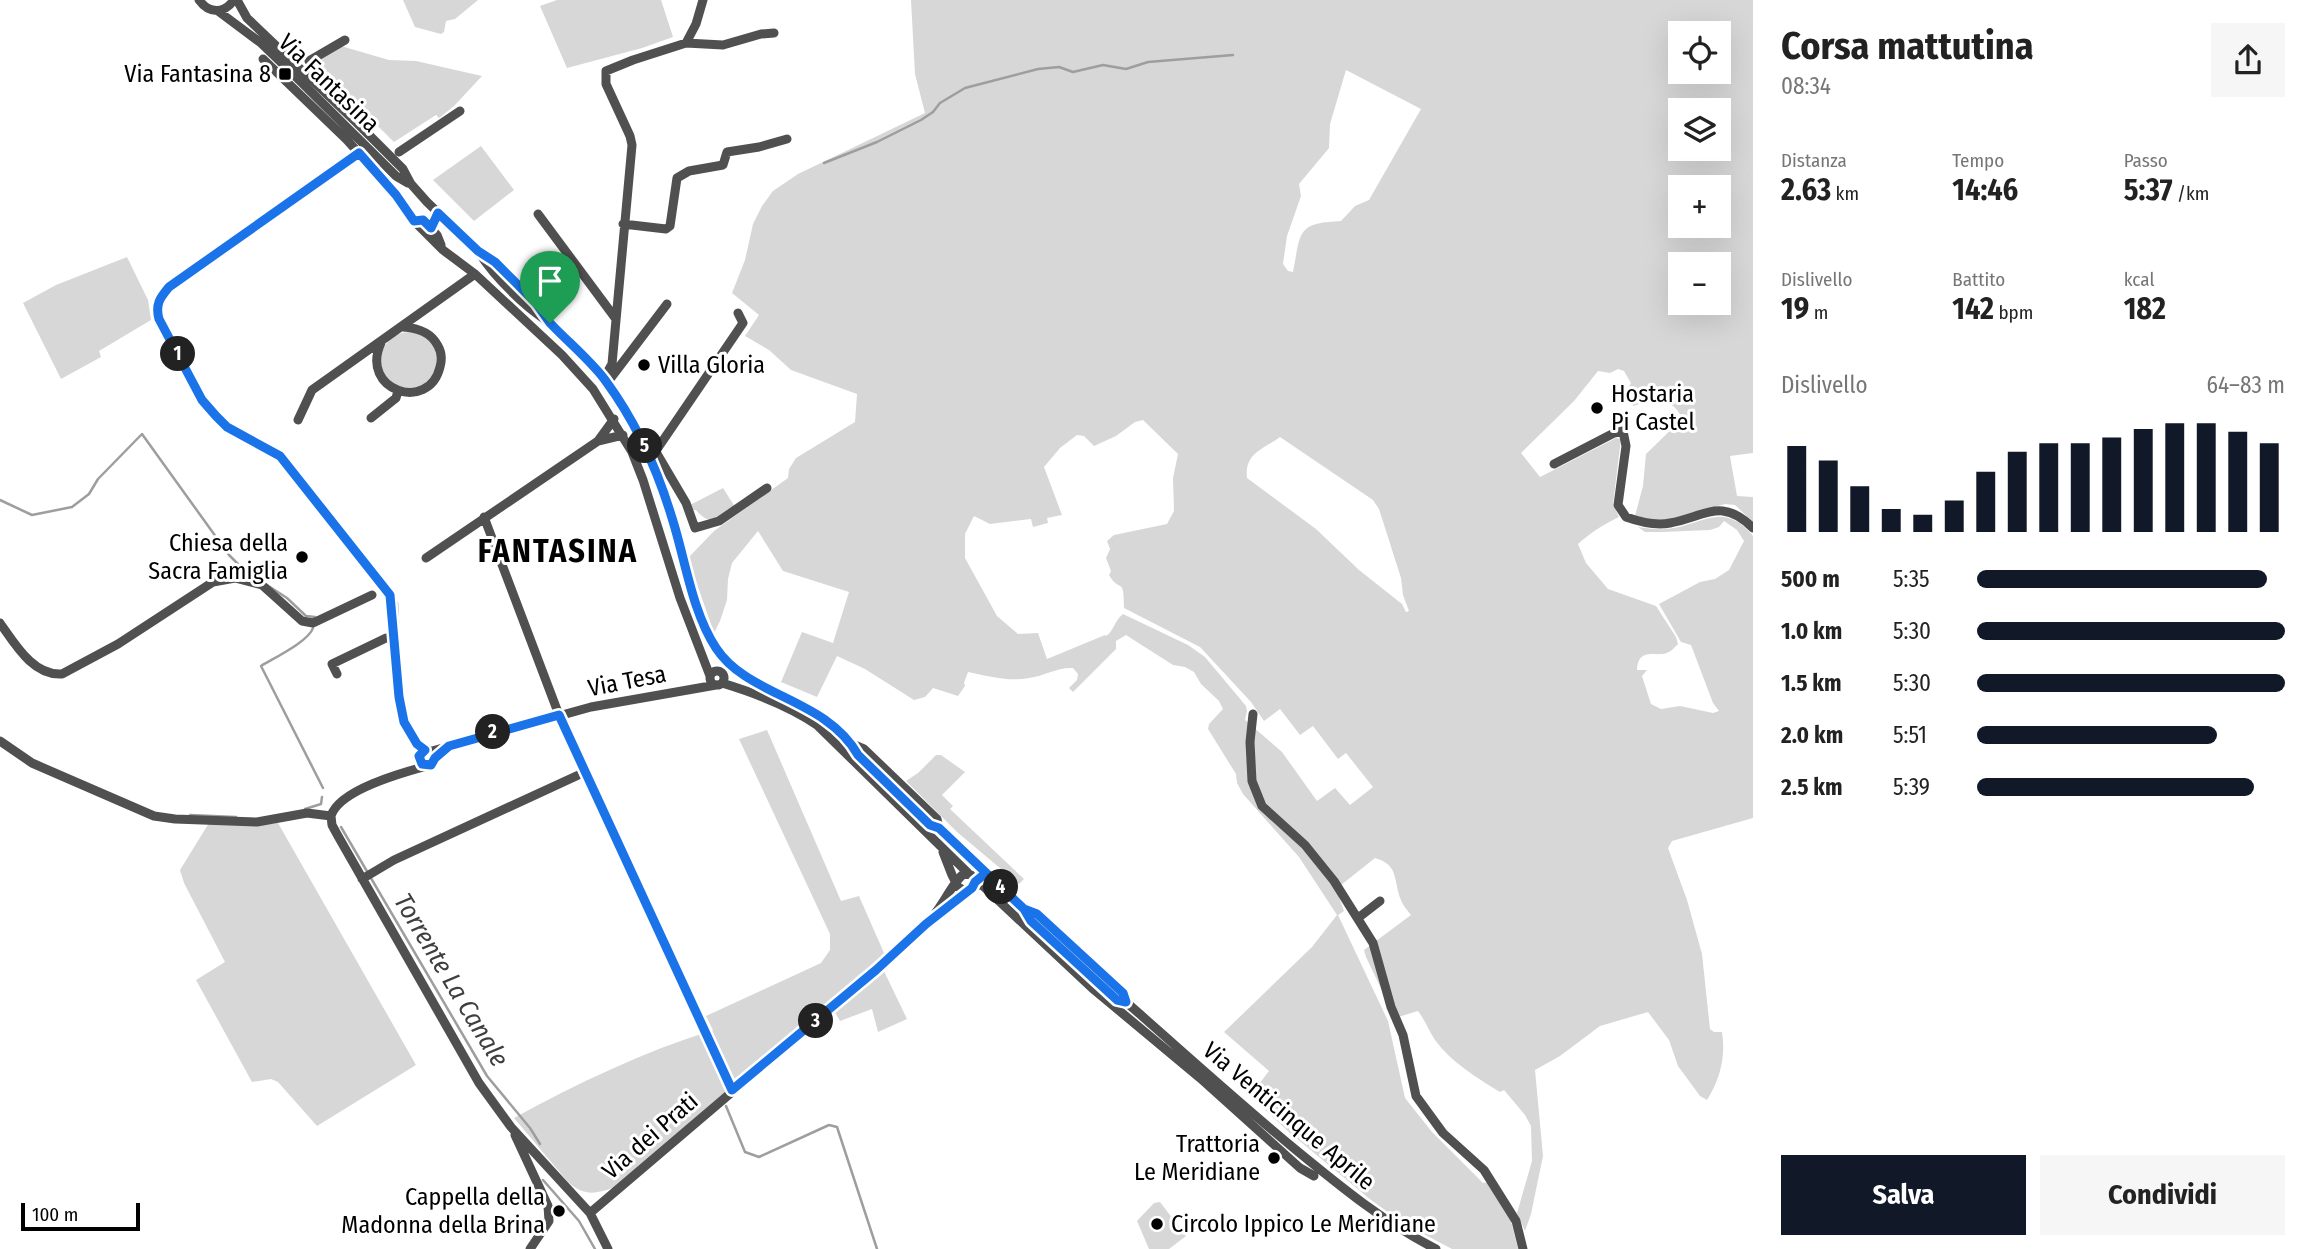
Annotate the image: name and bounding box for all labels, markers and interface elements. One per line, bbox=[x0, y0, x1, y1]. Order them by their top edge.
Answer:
map controls bbox=[1668, 21, 1731, 315]
button: locate bbox=[1668, 21, 1731, 84]
text: Corsa mattutina bbox=[1781, 23, 2034, 69]
button: share bbox=[2211, 23, 2285, 97]
street label: Via Fantasina bbox=[273, 28, 385, 138]
place label: Via Fantasina 8 bbox=[124, 60, 271, 88]
marker: Via Fantasina 8 bbox=[277, 66, 293, 82]
text: 08:34 bbox=[1781, 72, 1831, 100]
button: layers bbox=[1668, 98, 1731, 161]
text: Distanza bbox=[1781, 149, 1847, 172]
text: Tempo bbox=[1952, 149, 2004, 172]
text: Passo bbox=[2124, 149, 2168, 172]
text: 2.63 bbox=[1781, 172, 1831, 208]
text: 14:46 bbox=[1952, 172, 2018, 208]
text: 5:37 bbox=[2124, 172, 2173, 208]
button: + bbox=[1668, 175, 1731, 238]
text: km bbox=[1831, 182, 1859, 205]
text: /km bbox=[2173, 182, 2209, 205]
pin bbox=[520, 251, 580, 323]
button: − bbox=[1668, 252, 1731, 315]
icon: arrive bbox=[531, 262, 569, 300]
text: Dislivello bbox=[1781, 268, 1852, 291]
text: Battito bbox=[1952, 268, 2005, 291]
text: kcal bbox=[2124, 268, 2154, 291]
text: 19 bbox=[1781, 291, 1809, 327]
text: 142 bbox=[1952, 291, 1994, 327]
text: 182 bbox=[2124, 291, 2166, 327]
text: m bbox=[1809, 301, 1828, 324]
text: bpm bbox=[1994, 301, 2033, 324]
pin: 1 bbox=[160, 336, 196, 372]
text: 1 bbox=[173, 342, 182, 365]
place label: Villa Gloria bbox=[658, 351, 765, 379]
marker: Villa Gloria bbox=[636, 357, 652, 373]
text: Dislivello bbox=[1781, 371, 1867, 399]
text: 64–83 m bbox=[2207, 371, 2285, 399]
place label: Hostaria Pi Castel bbox=[1611, 380, 1695, 436]
marker: Hostaria Pi Castel bbox=[1589, 400, 1605, 416]
pin: 5 bbox=[628, 428, 662, 464]
text: 5 bbox=[640, 434, 649, 457]
place label: Chiesa della Sacra Famiglia bbox=[148, 529, 288, 585]
district label: FANTASINA bbox=[478, 532, 638, 570]
marker: Chiesa della Sacra Famiglia bbox=[294, 549, 310, 565]
text: 500 m bbox=[1781, 565, 1840, 593]
text: 5:35 bbox=[1893, 565, 1930, 593]
text: 1.0 km bbox=[1781, 617, 1842, 645]
text: 5:30 bbox=[1893, 617, 1931, 645]
street label: Via Tesa bbox=[585, 660, 669, 702]
text: 1.5 km bbox=[1781, 669, 1842, 697]
text: 5:30 bbox=[1893, 669, 1931, 697]
pin: 2 bbox=[476, 714, 510, 750]
text: 2 bbox=[488, 720, 497, 743]
text: 2.0 km bbox=[1781, 721, 1843, 749]
text: 5:51 bbox=[1893, 721, 1927, 749]
text: 2.5 km bbox=[1781, 773, 1842, 801]
text: 5:39 bbox=[1893, 773, 1930, 801]
pin: 4 bbox=[984, 870, 1018, 904]
text: 4 bbox=[996, 875, 1005, 898]
water label: Torrente La Canale bbox=[387, 888, 515, 1072]
pin: 3 bbox=[798, 1004, 834, 1038]
text: 3 bbox=[811, 1009, 820, 1032]
street label: Via Venticinque Aprile bbox=[1197, 1036, 1381, 1196]
street label: Via dei Prati bbox=[596, 1087, 704, 1185]
place label: Trattoria Le Meridiane bbox=[1134, 1130, 1260, 1186]
marker: Trattoria Le Meridiane bbox=[1266, 1150, 1282, 1166]
button: Salva bbox=[1781, 1155, 2026, 1235]
button: Condividi bbox=[2040, 1155, 2285, 1235]
place label: Cappella della Madonna della Brina bbox=[341, 1183, 545, 1239]
scale bar bbox=[21, 1200, 140, 1232]
text: 100 m bbox=[32, 1203, 78, 1226]
marker: Cappella della Madonna della Brina bbox=[551, 1203, 567, 1219]
place label: Circolo Ippico Le Meridiane bbox=[1171, 1210, 1436, 1238]
marker: Circolo Ippico Le Meridiane bbox=[1149, 1216, 1165, 1232]

